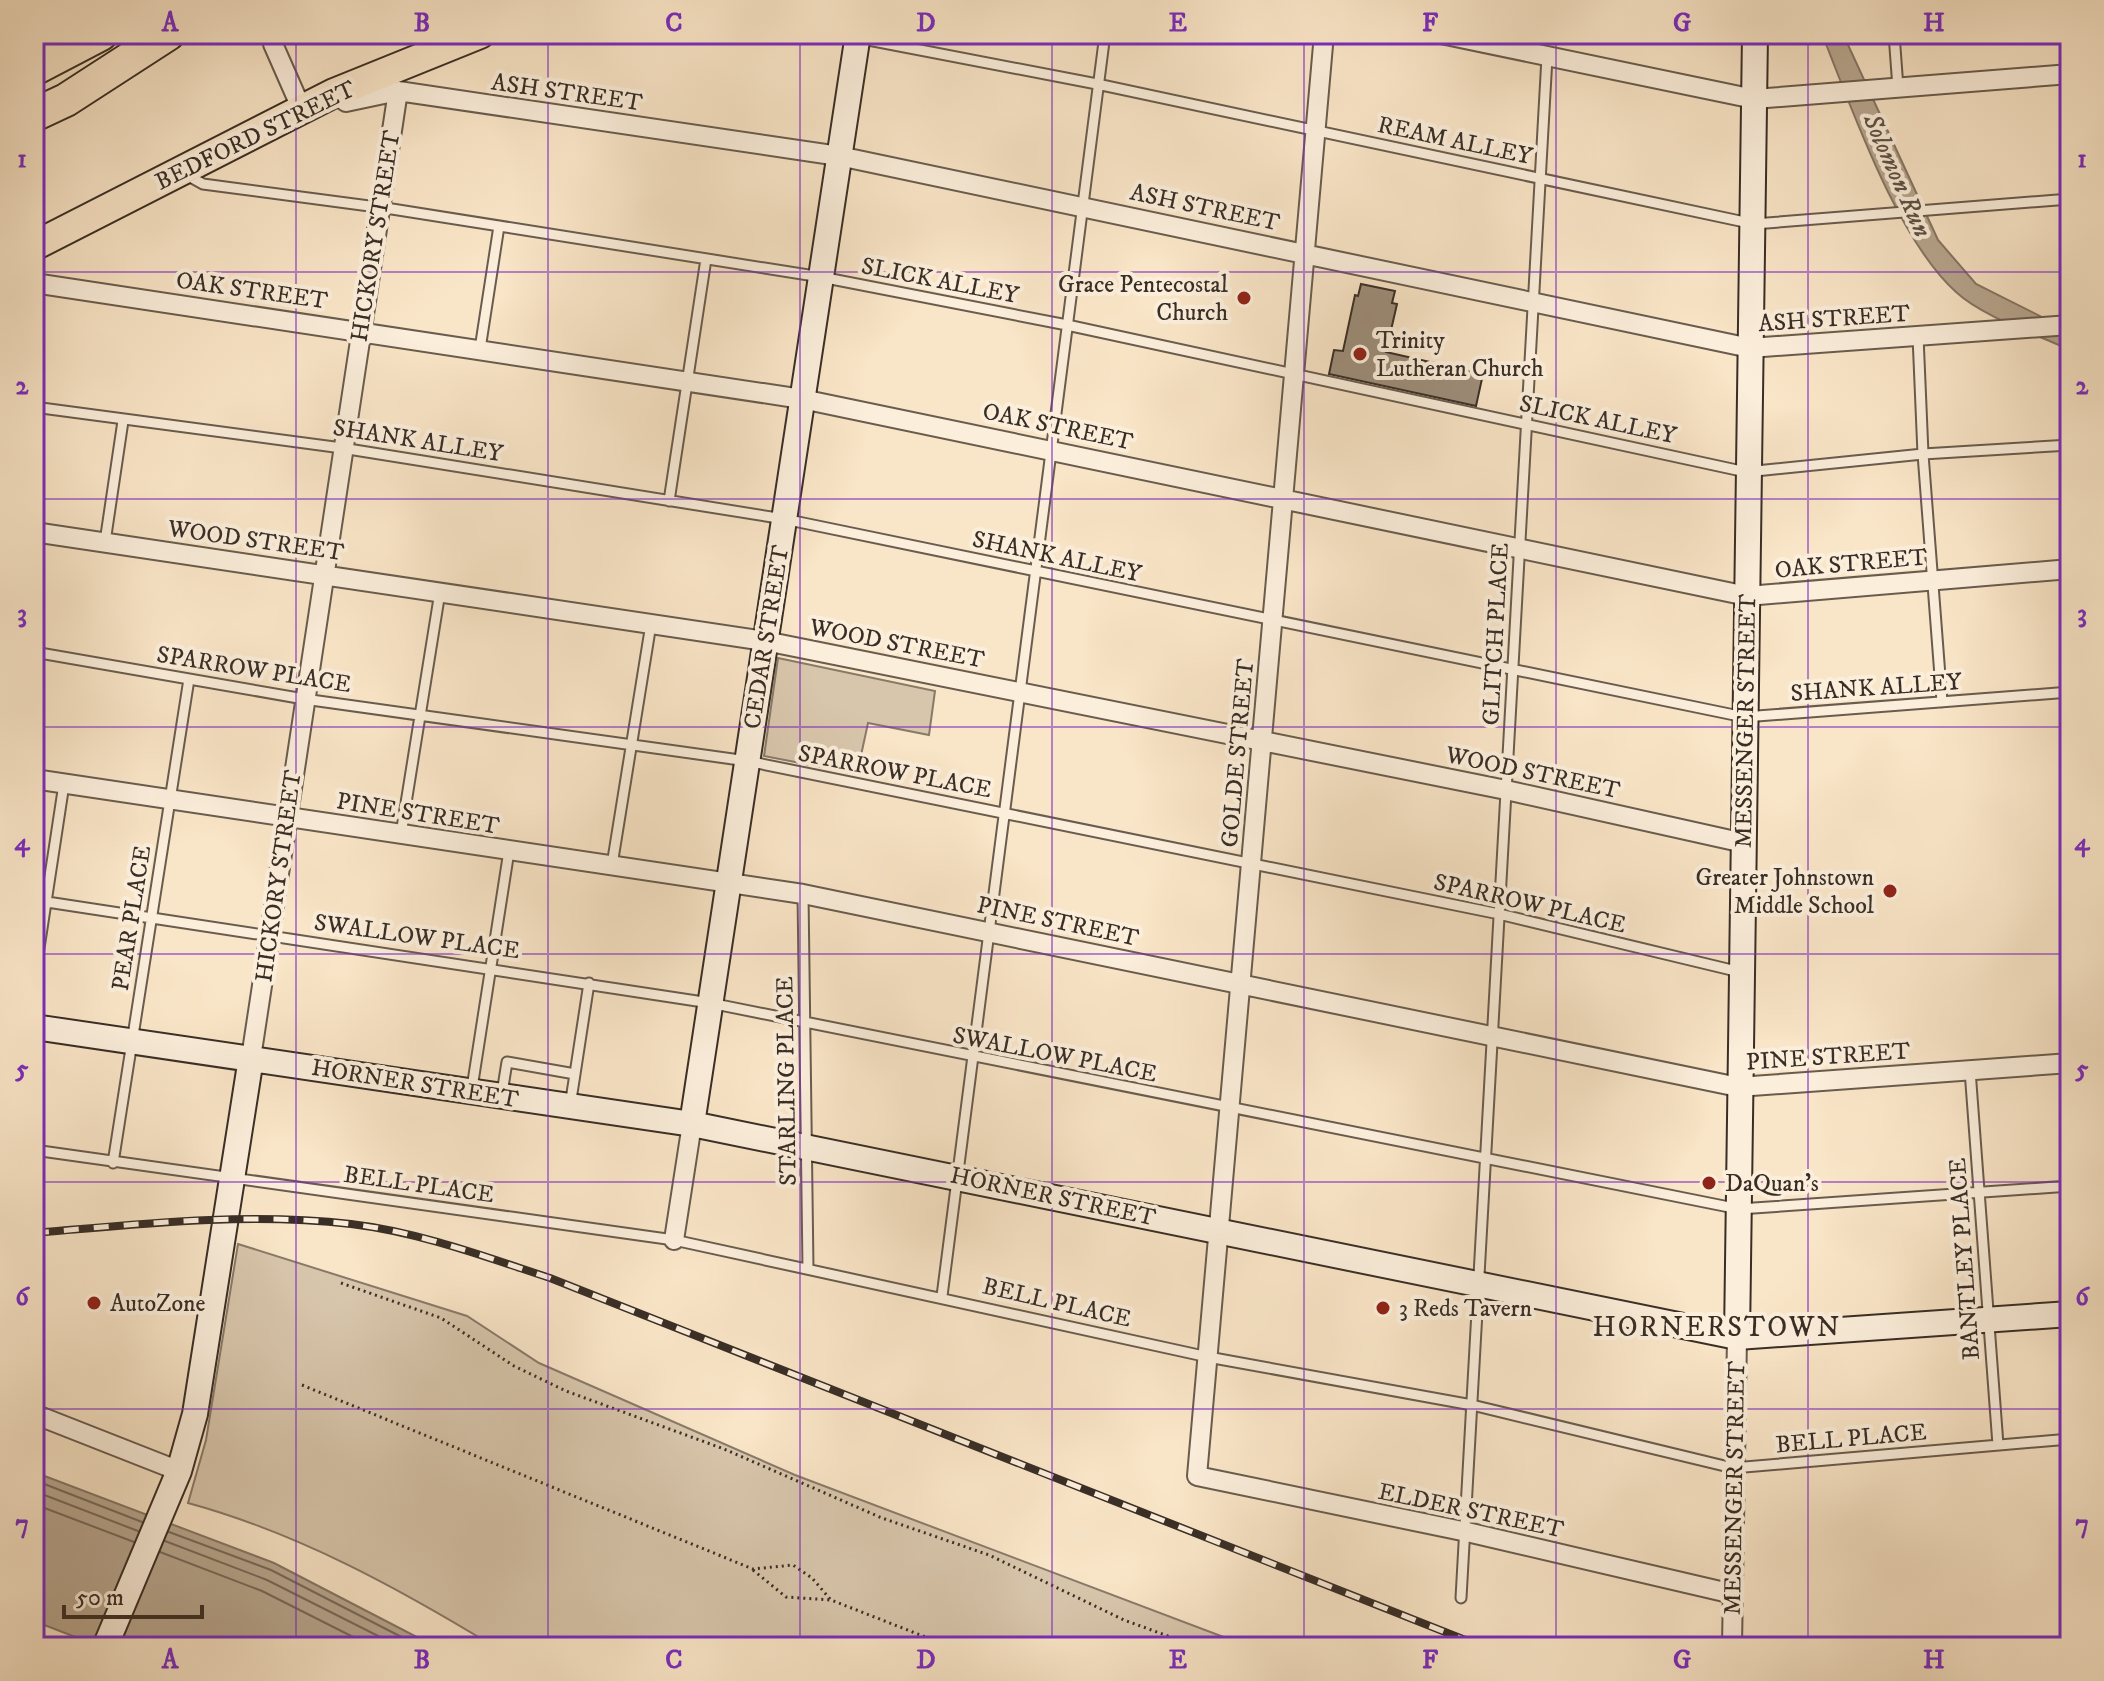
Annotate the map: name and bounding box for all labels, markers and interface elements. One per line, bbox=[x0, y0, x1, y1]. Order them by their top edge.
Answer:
text: A bbox=[161, 7, 180, 40]
text: B bbox=[414, 7, 430, 40]
text: C bbox=[665, 7, 683, 40]
text: D bbox=[916, 7, 936, 40]
text: E bbox=[1169, 7, 1187, 40]
text: F bbox=[1422, 7, 1439, 40]
text: G bbox=[1673, 7, 1691, 40]
text: H bbox=[1923, 7, 1945, 40]
street label: ASH STREET bbox=[489, 68, 644, 118]
street label: BEDFORD STREET bbox=[150, 74, 361, 197]
water label: Solomon Run bbox=[1854, 108, 1939, 243]
street label: REAM ALLEY bbox=[1375, 110, 1536, 172]
street label: HICKORY STREET bbox=[344, 128, 408, 344]
text: 1 bbox=[17, 143, 27, 176]
text: 1 bbox=[2077, 143, 2087, 176]
street label: ASH STREET bbox=[1127, 177, 1282, 238]
street label: SLICK ALLEY bbox=[859, 251, 1022, 311]
street label: OAK STREET bbox=[174, 265, 330, 316]
place label: Grace Pentecostal Church bbox=[1058, 270, 1229, 328]
marker: Grace Pentecostal Church bbox=[1235, 289, 1253, 307]
street label: ASH STREET bbox=[1757, 299, 1911, 339]
place label: Trinity Lutheran Church bbox=[1376, 326, 1544, 384]
marker: Trinity Lutheran Church bbox=[1351, 345, 1369, 363]
text: 2 bbox=[16, 370, 30, 403]
text: 2 bbox=[2076, 370, 2090, 403]
street label: SLICK ALLEY bbox=[1517, 389, 1680, 451]
street label: OAK STREET bbox=[980, 396, 1136, 458]
street label: SHANK ALLEY bbox=[331, 413, 506, 469]
street label: WOOD STREET bbox=[165, 514, 346, 568]
street label: SHANK ALLEY bbox=[970, 524, 1145, 590]
street label: GLITCH PLACE bbox=[1476, 542, 1516, 726]
street label: OAK STREET bbox=[1774, 542, 1929, 586]
street label: CEDAR STREET bbox=[738, 543, 796, 731]
street label: MESSENGER STREET bbox=[1729, 594, 1763, 848]
text: 3 bbox=[17, 598, 27, 631]
text: 3 bbox=[2077, 598, 2087, 631]
street label: WOOD STREET bbox=[806, 612, 987, 676]
street label: SPARROW PLACE bbox=[154, 640, 353, 700]
street label: GOLDE STREET bbox=[1215, 657, 1261, 849]
street label: SHANK ALLEY bbox=[1789, 667, 1964, 709]
street label: SPARROW PLACE bbox=[796, 739, 994, 805]
street label: WOOD STREET bbox=[1442, 740, 1623, 806]
street label: HICKORY STREET bbox=[249, 768, 309, 984]
street label: PINE STREET bbox=[334, 786, 501, 842]
text: 4 bbox=[15, 826, 31, 859]
text: 4 bbox=[2075, 826, 2091, 859]
street label: PEAR PLACE bbox=[106, 843, 158, 993]
place label: Greater Johnstown Middle School bbox=[1695, 863, 1875, 921]
street label: SPARROW PLACE bbox=[1431, 867, 1629, 941]
marker: Greater Johnstown Middle School bbox=[1881, 882, 1899, 900]
street label: PINE STREET bbox=[974, 890, 1141, 954]
street label: SWALLOW PLACE bbox=[312, 908, 522, 966]
street label: STARLING PLACE bbox=[770, 976, 804, 1186]
street label: SWALLOW PLACE bbox=[950, 1020, 1159, 1089]
street label: PINE STREET bbox=[1745, 1036, 1911, 1078]
text: 5 bbox=[15, 1053, 29, 1086]
street label: HORNER STREET bbox=[309, 1053, 521, 1115]
text: 5 bbox=[2075, 1053, 2089, 1086]
street label: BANTLEY PLACE bbox=[1943, 1157, 1987, 1361]
street label: BELL PLACE bbox=[342, 1160, 496, 1210]
street label: HORNER STREET bbox=[947, 1161, 1158, 1233]
place label: DaQuan's bbox=[1725, 1169, 1819, 1199]
marker: DaQuan's bbox=[1700, 1174, 1718, 1192]
street label: BELL PLACE bbox=[980, 1271, 1134, 1335]
text: 6 bbox=[15, 1281, 30, 1314]
text: 6 bbox=[2075, 1281, 2090, 1314]
place label: AutoZone bbox=[110, 1289, 206, 1319]
marker: AutoZone bbox=[85, 1294, 103, 1312]
place label: 3 Reds Tavern bbox=[1399, 1294, 1533, 1324]
marker: 3 Reds Tavern bbox=[1374, 1299, 1392, 1317]
district label: HORNERSTOWN bbox=[1593, 1310, 1841, 1345]
street label: MESSENGER STREET bbox=[1718, 1361, 1752, 1615]
street label: BELL PLACE bbox=[1774, 1417, 1928, 1461]
street label: ELDER STREET bbox=[1375, 1477, 1566, 1545]
text: 7 bbox=[15, 1508, 29, 1541]
text: 7 bbox=[2075, 1508, 2089, 1541]
scale bar bbox=[64, 1569, 202, 1619]
text: 50 m bbox=[76, 1583, 124, 1613]
text: A bbox=[161, 1644, 180, 1677]
text: B bbox=[414, 1644, 430, 1677]
text: C bbox=[665, 1644, 683, 1677]
text: D bbox=[916, 1644, 936, 1677]
text: E bbox=[1169, 1644, 1187, 1677]
text: F bbox=[1422, 1644, 1439, 1677]
text: G bbox=[1673, 1644, 1691, 1677]
text: H bbox=[1923, 1644, 1945, 1677]

